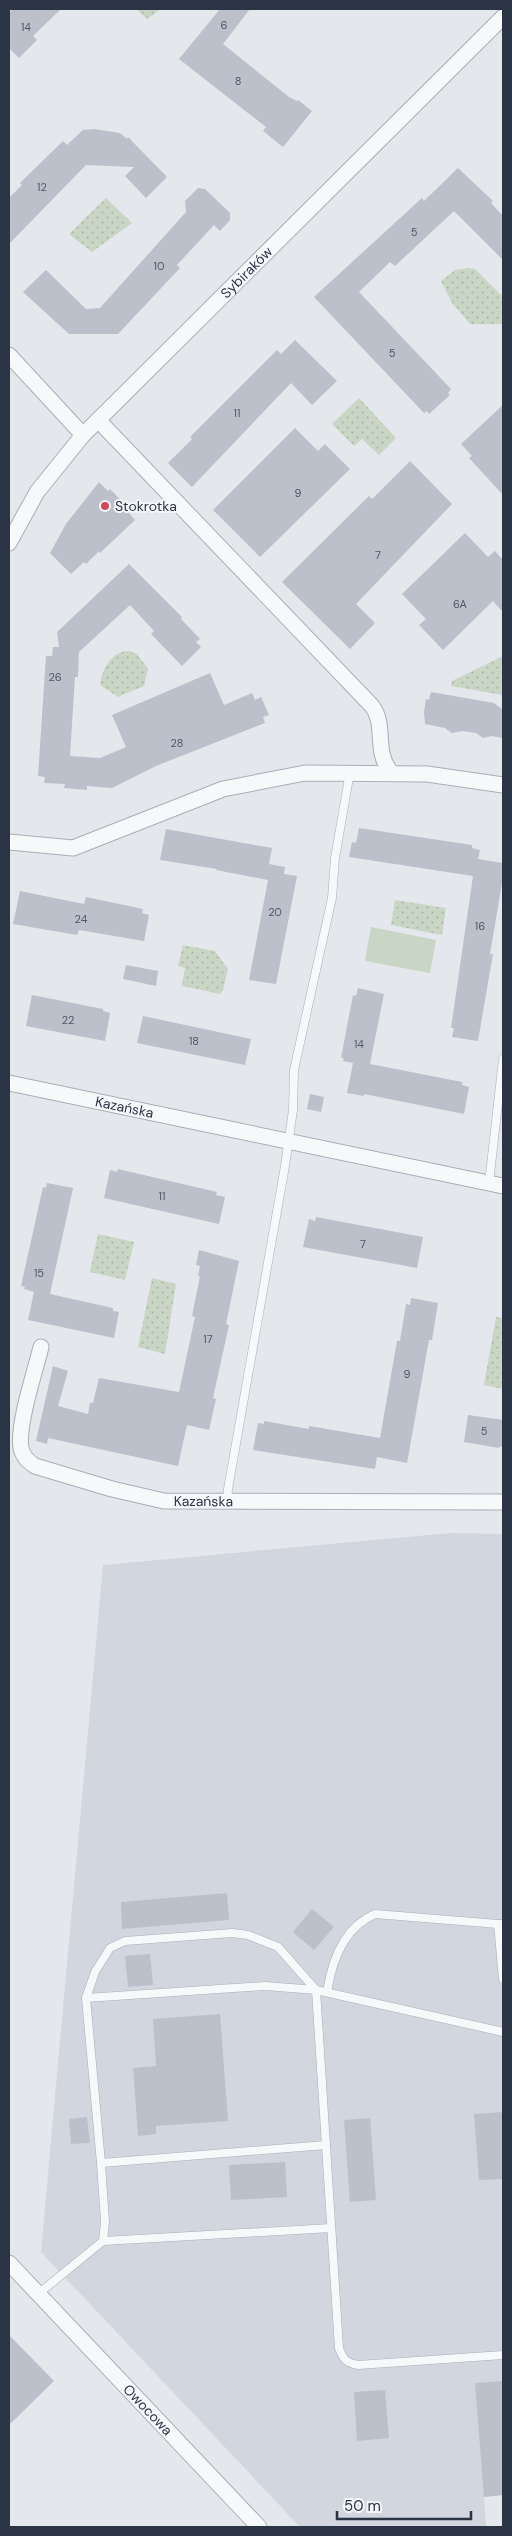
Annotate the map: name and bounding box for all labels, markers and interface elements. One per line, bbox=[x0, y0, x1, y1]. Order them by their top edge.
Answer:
house number: 6 bbox=[221, 18, 228, 32]
house number: 14 bbox=[21, 20, 31, 34]
house number: 8 bbox=[235, 74, 241, 88]
house number: 12 bbox=[37, 180, 47, 194]
house number: 5 bbox=[411, 225, 418, 239]
street label: Sybiraków bbox=[217, 242, 276, 302]
house number: 10 bbox=[154, 259, 164, 273]
house number: 5 bbox=[389, 346, 396, 360]
house number: 11 bbox=[234, 406, 240, 420]
house number: 9 bbox=[295, 486, 302, 500]
place label: Stokrotka bbox=[115, 497, 177, 515]
marker: Stokrotka bbox=[99, 500, 111, 512]
house number: 7 bbox=[375, 548, 381, 562]
house number: 6A bbox=[453, 597, 467, 611]
house number: 26 bbox=[48, 670, 62, 684]
house number: 28 bbox=[171, 736, 183, 750]
house number: 20 bbox=[268, 905, 282, 919]
house number: 24 bbox=[75, 912, 88, 926]
house number: 16 bbox=[475, 919, 485, 933]
house number: 22 bbox=[62, 1013, 74, 1027]
house number: 18 bbox=[189, 1034, 199, 1048]
house number: 14 bbox=[354, 1037, 364, 1051]
street label: Kazańska bbox=[94, 1092, 155, 1122]
house number: 11 bbox=[159, 1189, 165, 1203]
house number: 7 bbox=[360, 1237, 366, 1251]
house number: 15 bbox=[34, 1266, 44, 1280]
house number: 17 bbox=[203, 1332, 213, 1346]
house number: 9 bbox=[404, 1367, 411, 1381]
house number: 5 bbox=[481, 1424, 488, 1438]
street label: Kazańska bbox=[174, 1492, 233, 1510]
street label: Owocowa bbox=[119, 2380, 176, 2439]
scale bar bbox=[337, 2488, 471, 2520]
text: 50 m bbox=[344, 2496, 381, 2516]

